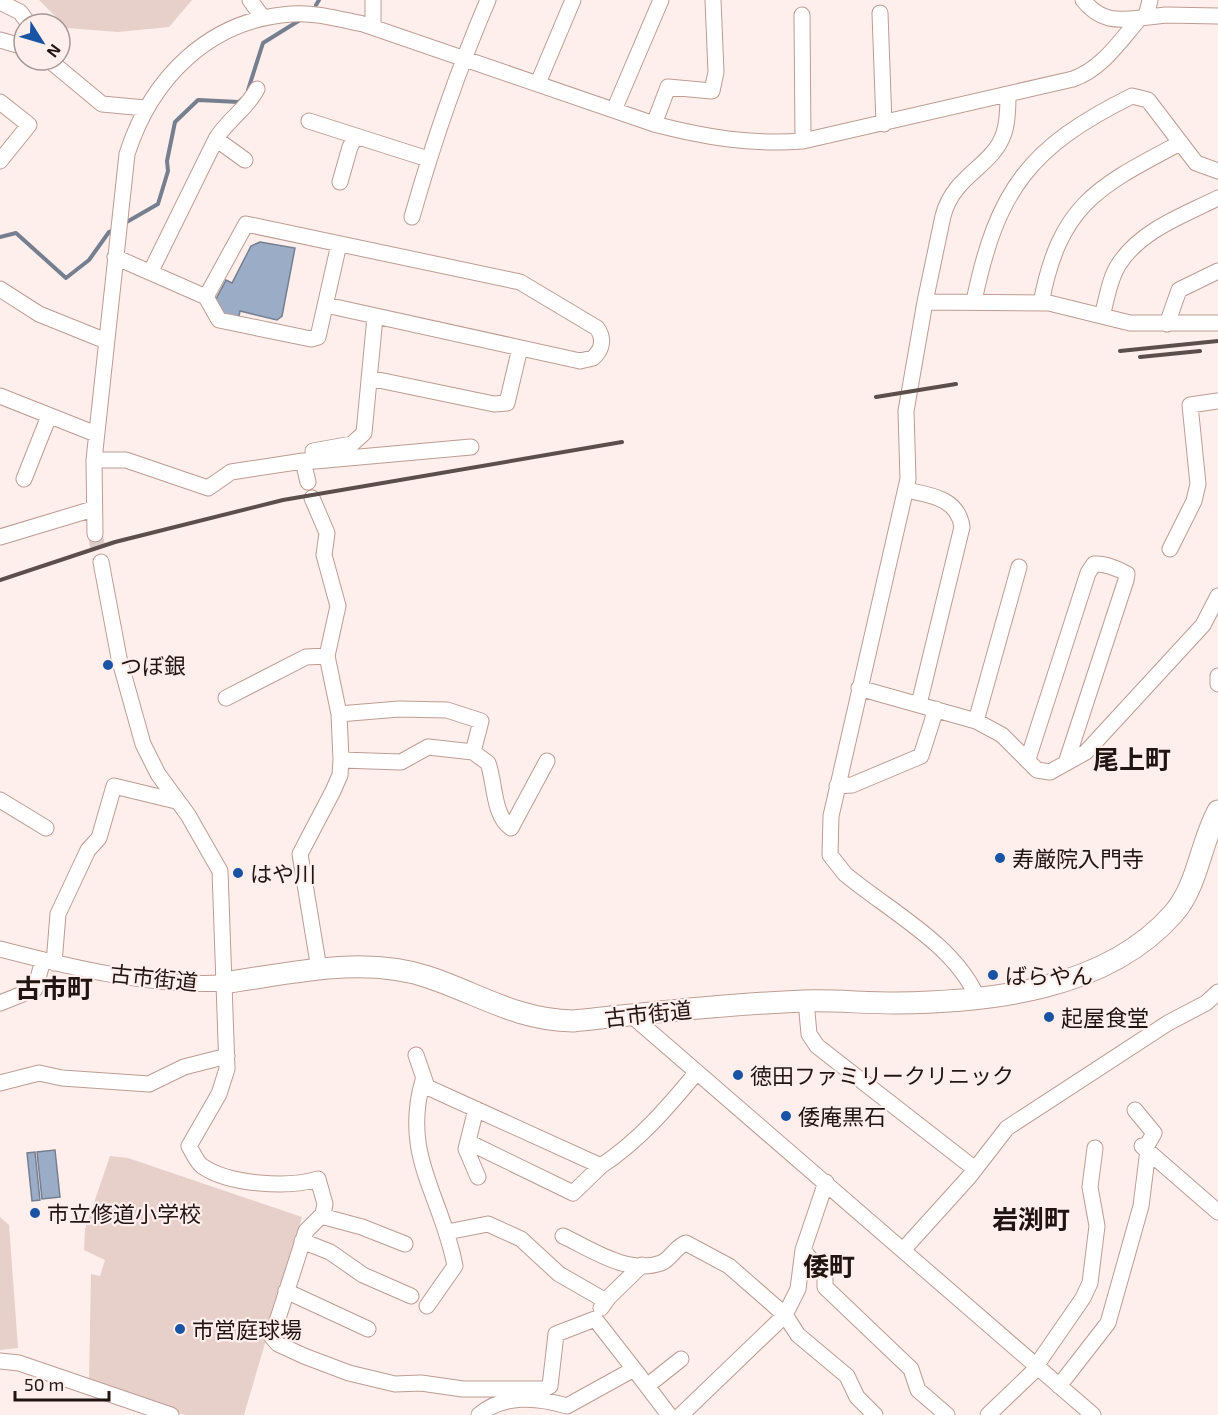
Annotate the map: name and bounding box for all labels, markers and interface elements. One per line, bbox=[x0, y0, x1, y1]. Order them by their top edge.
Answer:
north arrow bbox=[12, 12, 72, 72]
text: N bbox=[43, 41, 65, 62]
place label: つぼ銀 bbox=[120, 652, 186, 678]
marker: つぼ銀 bbox=[101, 658, 115, 672]
district label: 尾上町 bbox=[1093, 743, 1171, 774]
place label: 寿厳院入門寺 bbox=[1012, 845, 1144, 871]
marker: 寿厳院入門寺 bbox=[993, 851, 1007, 865]
place label: はや川 bbox=[250, 860, 316, 886]
marker: はや川 bbox=[231, 866, 245, 880]
street label: 古市街道 bbox=[109, 959, 199, 995]
place label: ばらやん bbox=[1005, 962, 1093, 988]
marker: ばらやん bbox=[986, 968, 1000, 982]
district label: 古市町 bbox=[15, 972, 93, 1003]
street label: 古市街道 bbox=[603, 995, 693, 1031]
place label: 起屋食堂 bbox=[1061, 1004, 1149, 1030]
marker: 起屋食堂 bbox=[1042, 1010, 1056, 1024]
place label: 徳田ファミリークリニック bbox=[750, 1062, 1014, 1088]
marker: 徳田ファミリークリニック bbox=[731, 1068, 745, 1082]
place label: 倭庵黒石 bbox=[798, 1103, 886, 1129]
marker: 倭庵黒石 bbox=[779, 1109, 793, 1123]
place label: 市立修道小学校 bbox=[47, 1200, 201, 1226]
district label: 岩渕町 bbox=[992, 1203, 1070, 1234]
marker: 市立修道小学校 bbox=[28, 1206, 42, 1220]
district label: 倭町 bbox=[803, 1250, 855, 1281]
place label: 市営庭球場 bbox=[192, 1316, 302, 1342]
marker: 市営庭球場 bbox=[173, 1322, 187, 1336]
scale bar bbox=[15, 1364, 110, 1402]
text: 50 m bbox=[24, 1373, 64, 1395]

